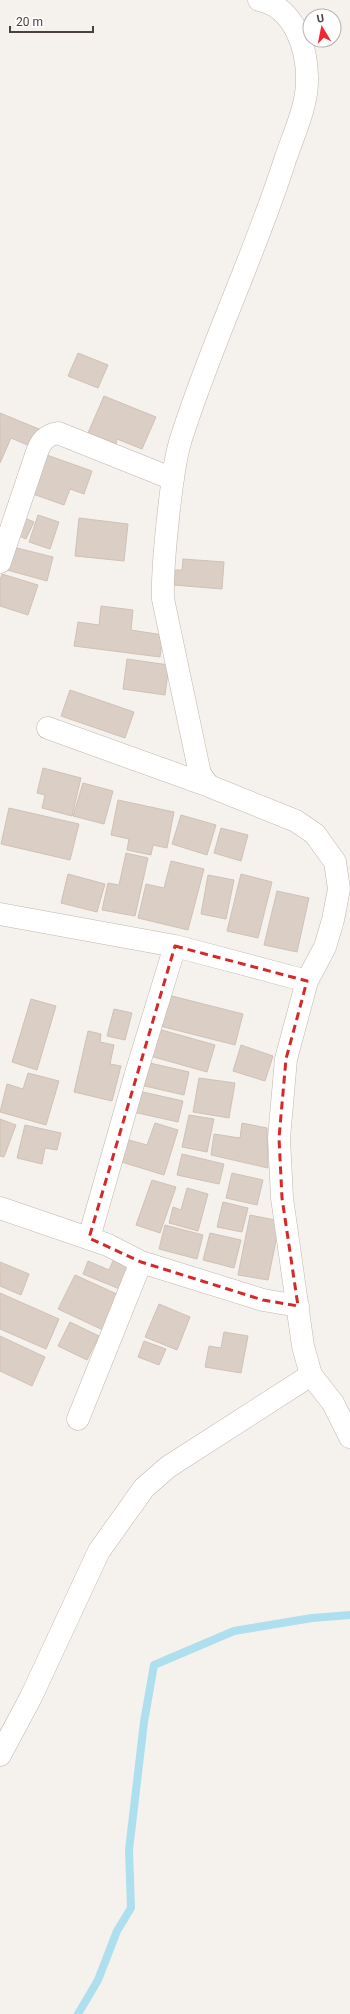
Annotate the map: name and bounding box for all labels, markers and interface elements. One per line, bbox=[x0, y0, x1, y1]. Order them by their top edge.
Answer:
scale bar bbox=[10, 8, 93, 34]
north arrow bbox=[302, 8, 342, 48]
text: U bbox=[316, 12, 325, 26]
text: 20 m bbox=[16, 15, 43, 29]

